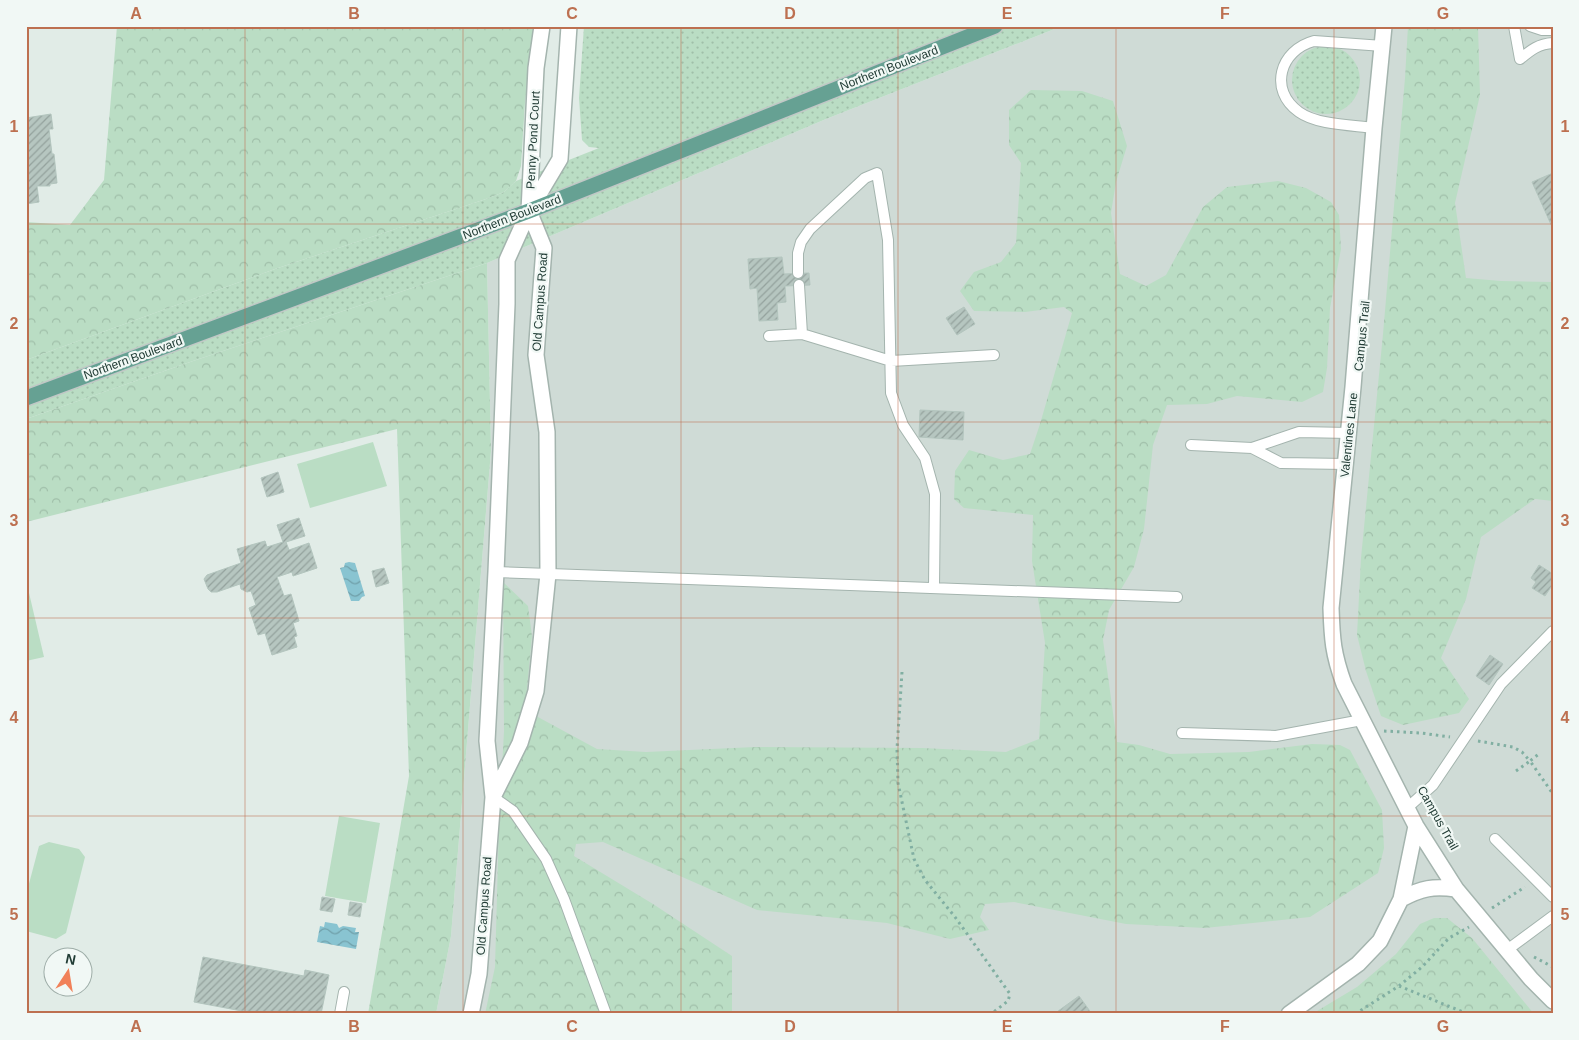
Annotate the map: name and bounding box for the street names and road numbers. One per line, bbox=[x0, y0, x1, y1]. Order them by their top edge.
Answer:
street label: Northern Boulevard bbox=[838, 43, 940, 93]
street label: Penny Pond Court bbox=[523, 90, 543, 189]
street label: Northern Boulevard bbox=[461, 192, 563, 242]
street label: Old Campus Road bbox=[530, 252, 550, 352]
street label: Campus Trail bbox=[1351, 300, 1373, 372]
street label: Northern Boulevard bbox=[82, 334, 184, 382]
street label: Valentines Lane bbox=[1338, 392, 1360, 478]
street label: Campus Trail bbox=[1415, 784, 1461, 852]
street label: Old Campus Road bbox=[474, 856, 494, 956]

